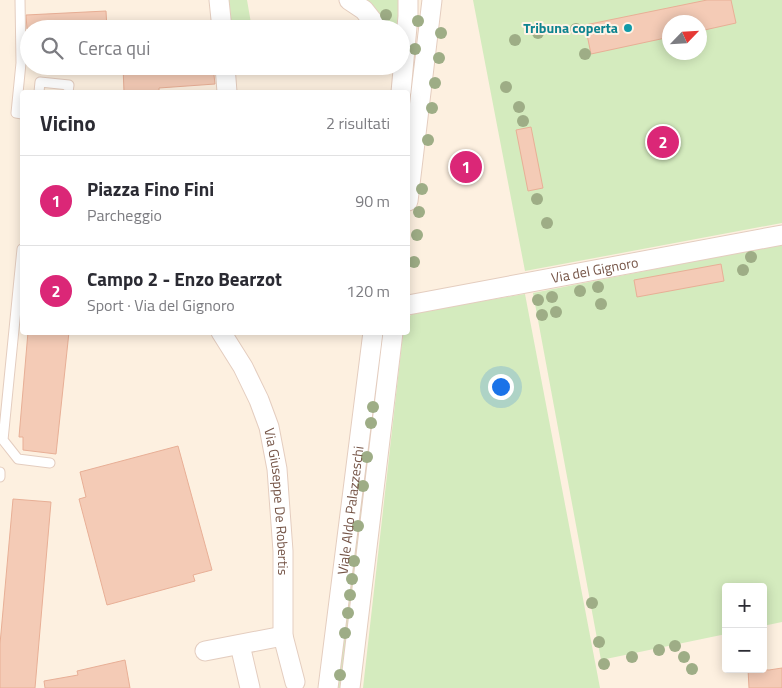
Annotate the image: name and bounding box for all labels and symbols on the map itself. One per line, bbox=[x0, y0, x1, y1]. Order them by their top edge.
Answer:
north arrow bbox=[662, 15, 707, 60]
place label: Tribuna coperta bbox=[523, 17, 618, 38]
marker: Tribuna coperta bbox=[622, 22, 634, 34]
pin: 2 bbox=[647, 123, 679, 161]
pin: 1 bbox=[450, 148, 482, 186]
street label: Via del Gignoro bbox=[549, 251, 640, 288]
your location bbox=[488, 374, 514, 400]
street label: Via Giuseppe De Robertis bbox=[259, 426, 294, 575]
street label: Viale Aldo Palazzeschi bbox=[331, 445, 368, 576]

